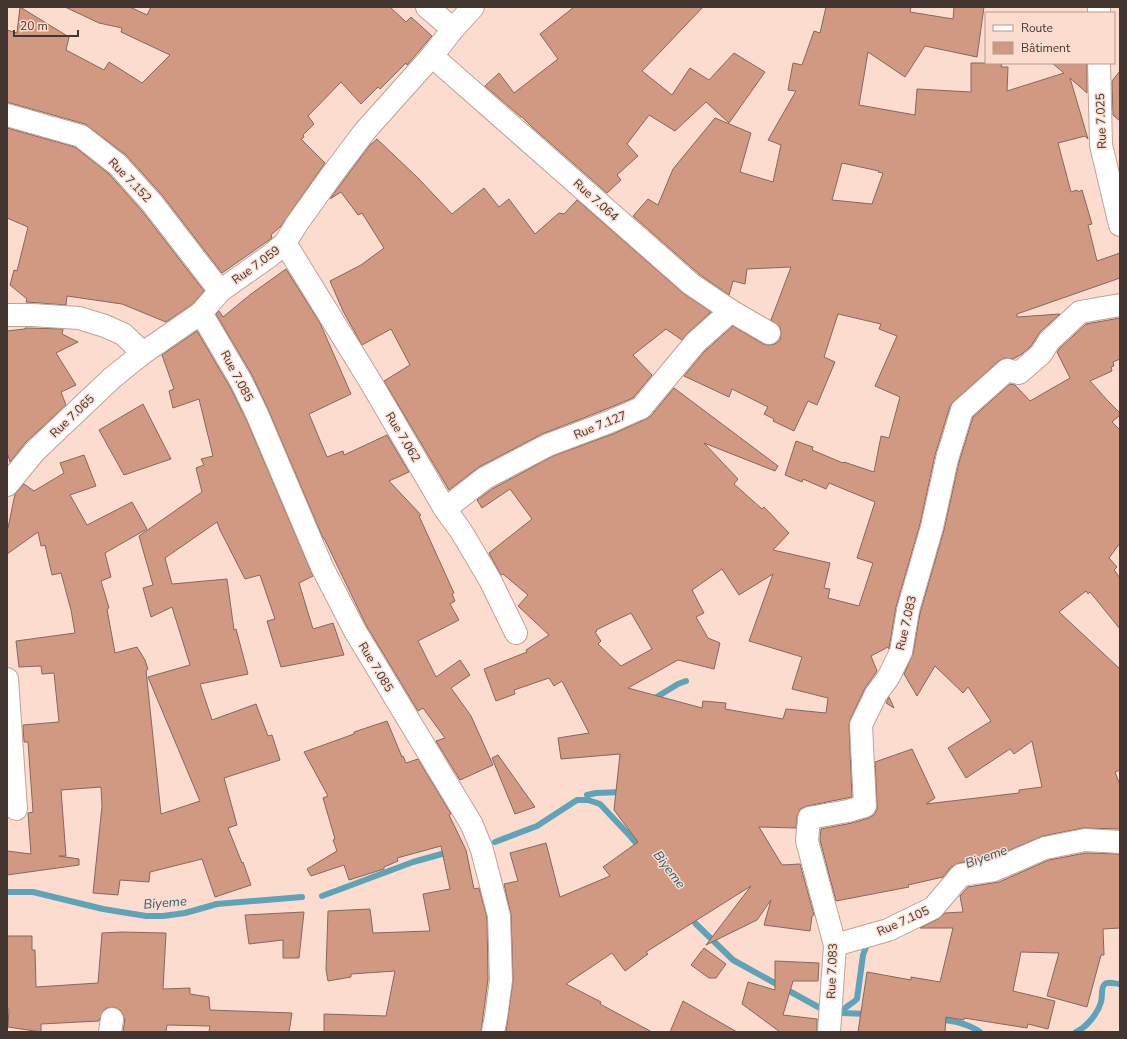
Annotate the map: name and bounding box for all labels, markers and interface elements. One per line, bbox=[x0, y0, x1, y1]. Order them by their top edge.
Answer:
scale bar bbox=[14, 12, 78, 38]
legend bbox=[985, 12, 1115, 64]
text: 20 m bbox=[20, 18, 48, 34]
text: Route bbox=[1021, 20, 1053, 36]
text: Bâtiment bbox=[1021, 40, 1071, 56]
street label: Rue 7.025 bbox=[1092, 93, 1110, 149]
street label: Rue 7.152 bbox=[105, 154, 155, 206]
street label: Rue 7.064 bbox=[570, 175, 622, 225]
street label: Rue 7.059 bbox=[229, 242, 283, 288]
street label: Rue 7.085 bbox=[217, 348, 257, 404]
street label: Rue 7.065 bbox=[46, 391, 98, 441]
street label: Rue 7.127 bbox=[571, 407, 629, 443]
street label: Rue 7.062 bbox=[382, 409, 424, 465]
street label: Rue 7.083 bbox=[892, 594, 920, 652]
street label: Rue 7.085 bbox=[355, 639, 397, 695]
water label: Biyeme bbox=[963, 841, 1010, 873]
water label: Biyeme bbox=[649, 847, 689, 892]
water label: Biyeme bbox=[143, 892, 188, 914]
street label: Rue 7.105 bbox=[874, 902, 932, 940]
street label: Rue 7.083 bbox=[823, 943, 841, 999]

